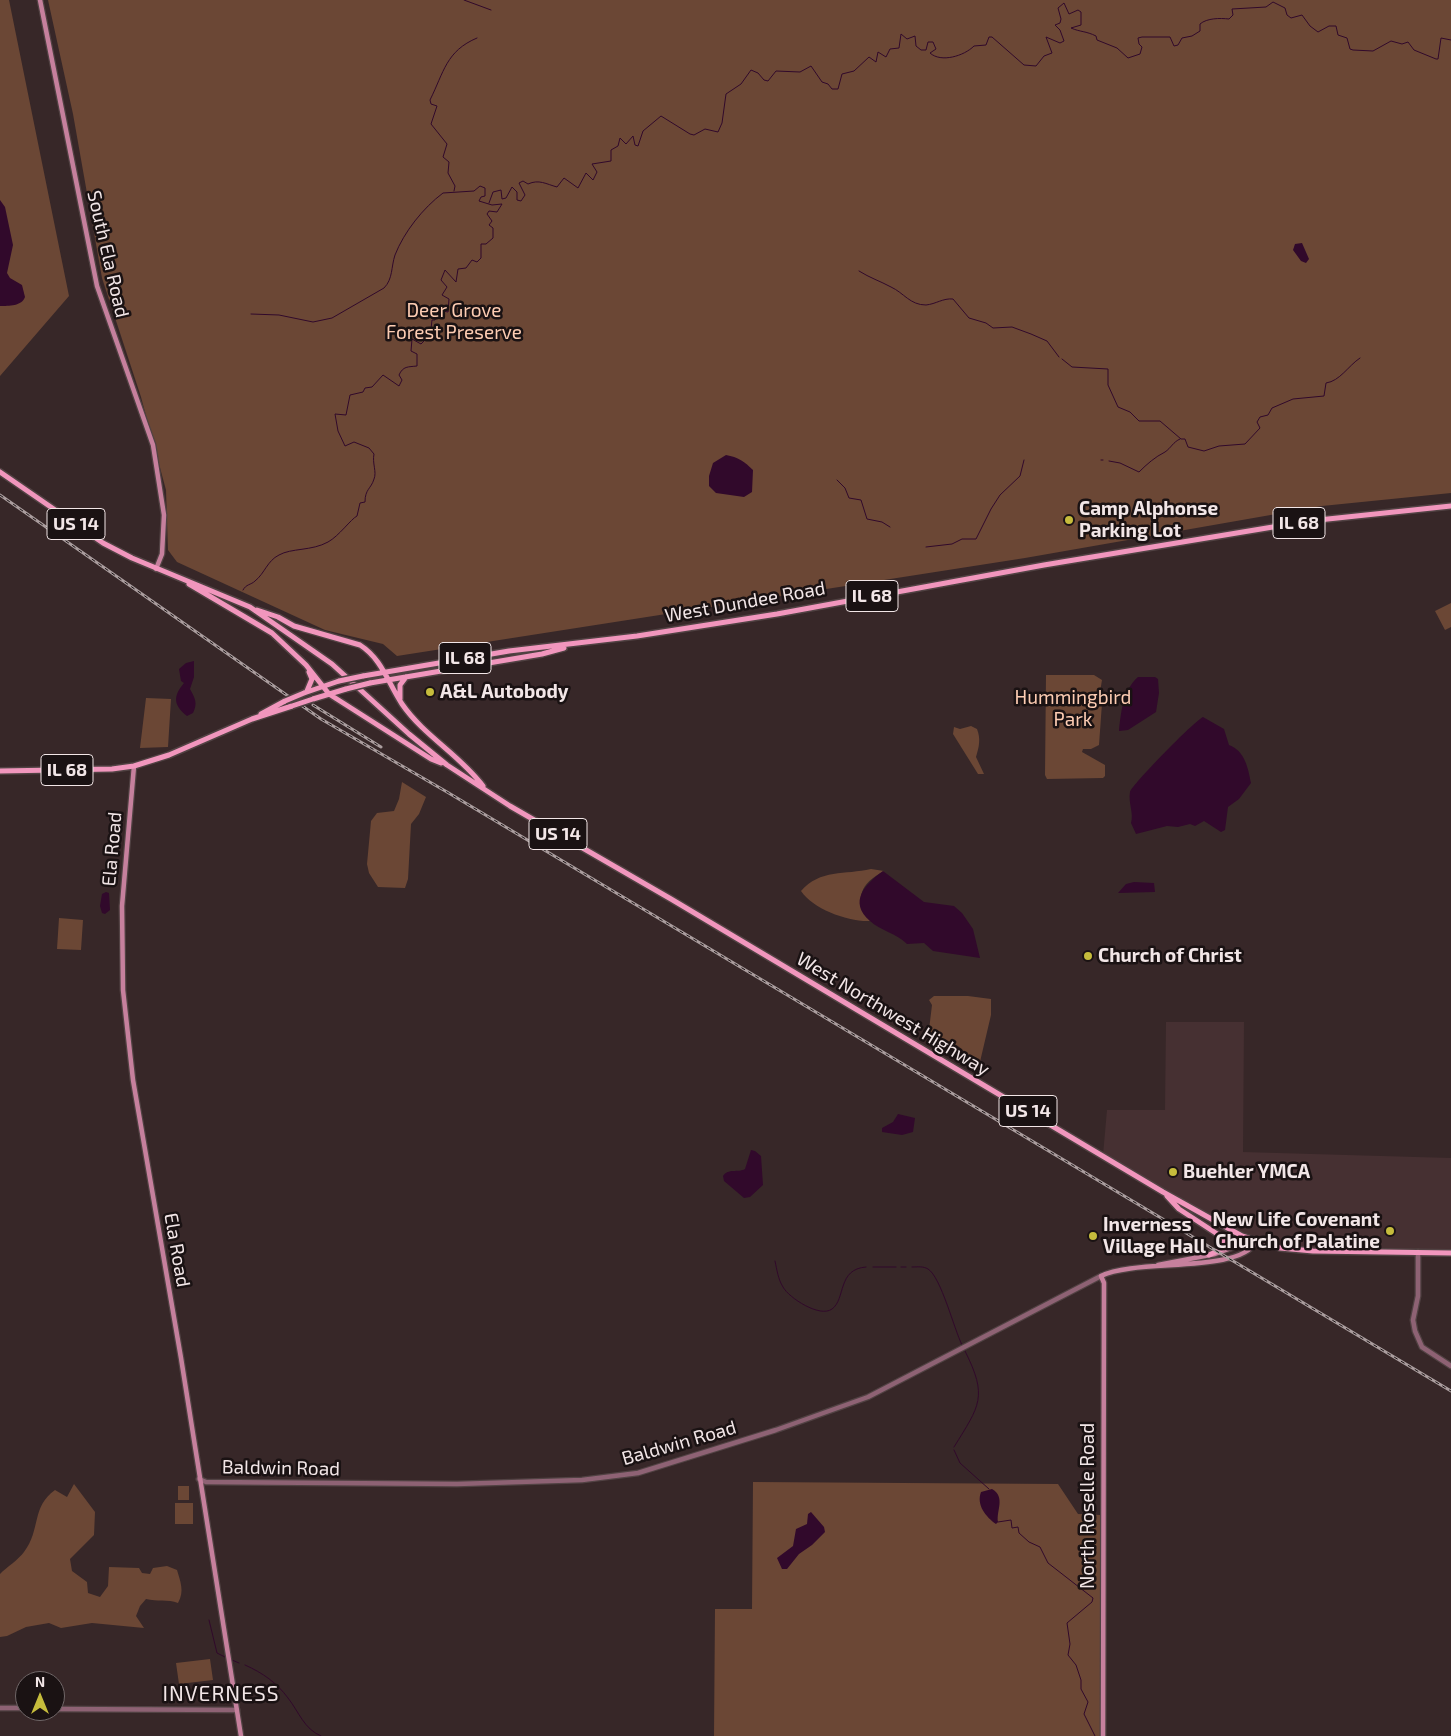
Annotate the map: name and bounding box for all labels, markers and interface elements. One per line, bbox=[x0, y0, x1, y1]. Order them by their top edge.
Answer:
street label: South Ela Road bbox=[82, 188, 134, 320]
park label: Deer Grove Forest Preserve bbox=[386, 300, 522, 344]
place label: Camp Alphonse Parking Lot bbox=[1079, 498, 1218, 542]
road number: US 14 bbox=[47, 508, 105, 540]
road number: IL 68 bbox=[1273, 508, 1325, 538]
marker: Camp Alphonse Parking Lot bbox=[1063, 514, 1075, 526]
street label: West Dundee Road bbox=[663, 577, 827, 627]
road number: IL 68 bbox=[846, 580, 898, 612]
road number: IL 68 bbox=[439, 642, 491, 674]
place label: A&L Autobody bbox=[440, 681, 569, 703]
marker: A&L Autobody bbox=[424, 686, 436, 698]
park label: Hummingbird Park bbox=[1014, 687, 1132, 731]
road number: IL 68 bbox=[41, 754, 93, 786]
street label: Ela Road bbox=[97, 811, 127, 887]
road number: US 14 bbox=[529, 819, 587, 850]
place label: Church of Christ bbox=[1098, 945, 1242, 967]
street label: West Northwest Highway bbox=[792, 947, 994, 1081]
marker: Church of Christ bbox=[1082, 950, 1094, 962]
road number: US 14 bbox=[999, 1096, 1057, 1126]
place label: Buehler YMCA bbox=[1183, 1161, 1310, 1183]
marker: Buehler YMCA bbox=[1167, 1166, 1179, 1178]
place label: New Life Covenant Church of Palatine bbox=[1213, 1209, 1380, 1253]
street label: Ela Road bbox=[159, 1211, 195, 1289]
place label: Inverness Village Hall bbox=[1103, 1214, 1206, 1258]
marker: New Life Covenant Church of Palatine bbox=[1384, 1225, 1396, 1237]
marker: Inverness Village Hall bbox=[1087, 1230, 1099, 1242]
street label: Baldwin Road bbox=[619, 1416, 739, 1470]
street label: North Roselle Road bbox=[1077, 1423, 1099, 1589]
street label: Baldwin Road bbox=[222, 1456, 340, 1480]
north arrow bbox=[15, 1671, 65, 1721]
text: N bbox=[35, 1673, 45, 1690]
district label: INVERNESS bbox=[161, 1681, 281, 1707]

